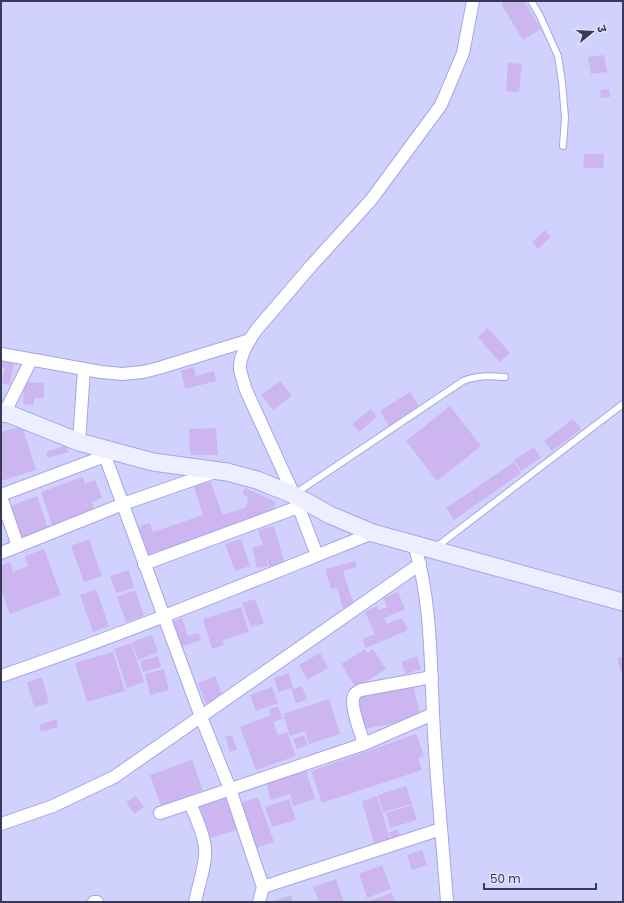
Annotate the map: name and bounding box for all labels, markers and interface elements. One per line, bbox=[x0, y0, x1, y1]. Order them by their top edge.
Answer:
north arrow bbox=[572, 12, 612, 52]
text: उ bbox=[593, 23, 610, 35]
scale bar bbox=[484, 865, 596, 891]
text: 50 m bbox=[490, 870, 521, 887]

